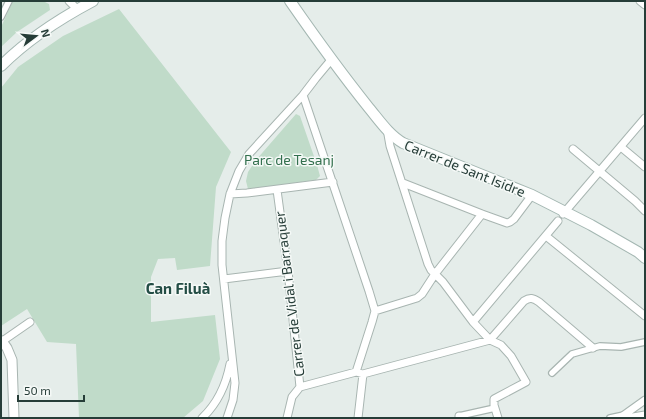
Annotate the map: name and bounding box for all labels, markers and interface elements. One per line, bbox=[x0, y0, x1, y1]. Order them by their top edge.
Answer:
north arrow bbox=[16, 16, 56, 56]
text: N bbox=[39, 27, 53, 39]
street label: Carrer de Sant Isidre bbox=[402, 136, 528, 200]
park label: Parc de Tesanj bbox=[244, 151, 334, 168]
street label: Carrer de Vidal i Barraquer bbox=[270, 210, 308, 378]
district label: Can Filuà bbox=[146, 279, 210, 297]
scale bar bbox=[18, 377, 84, 403]
text: 50 m bbox=[24, 383, 51, 397]

